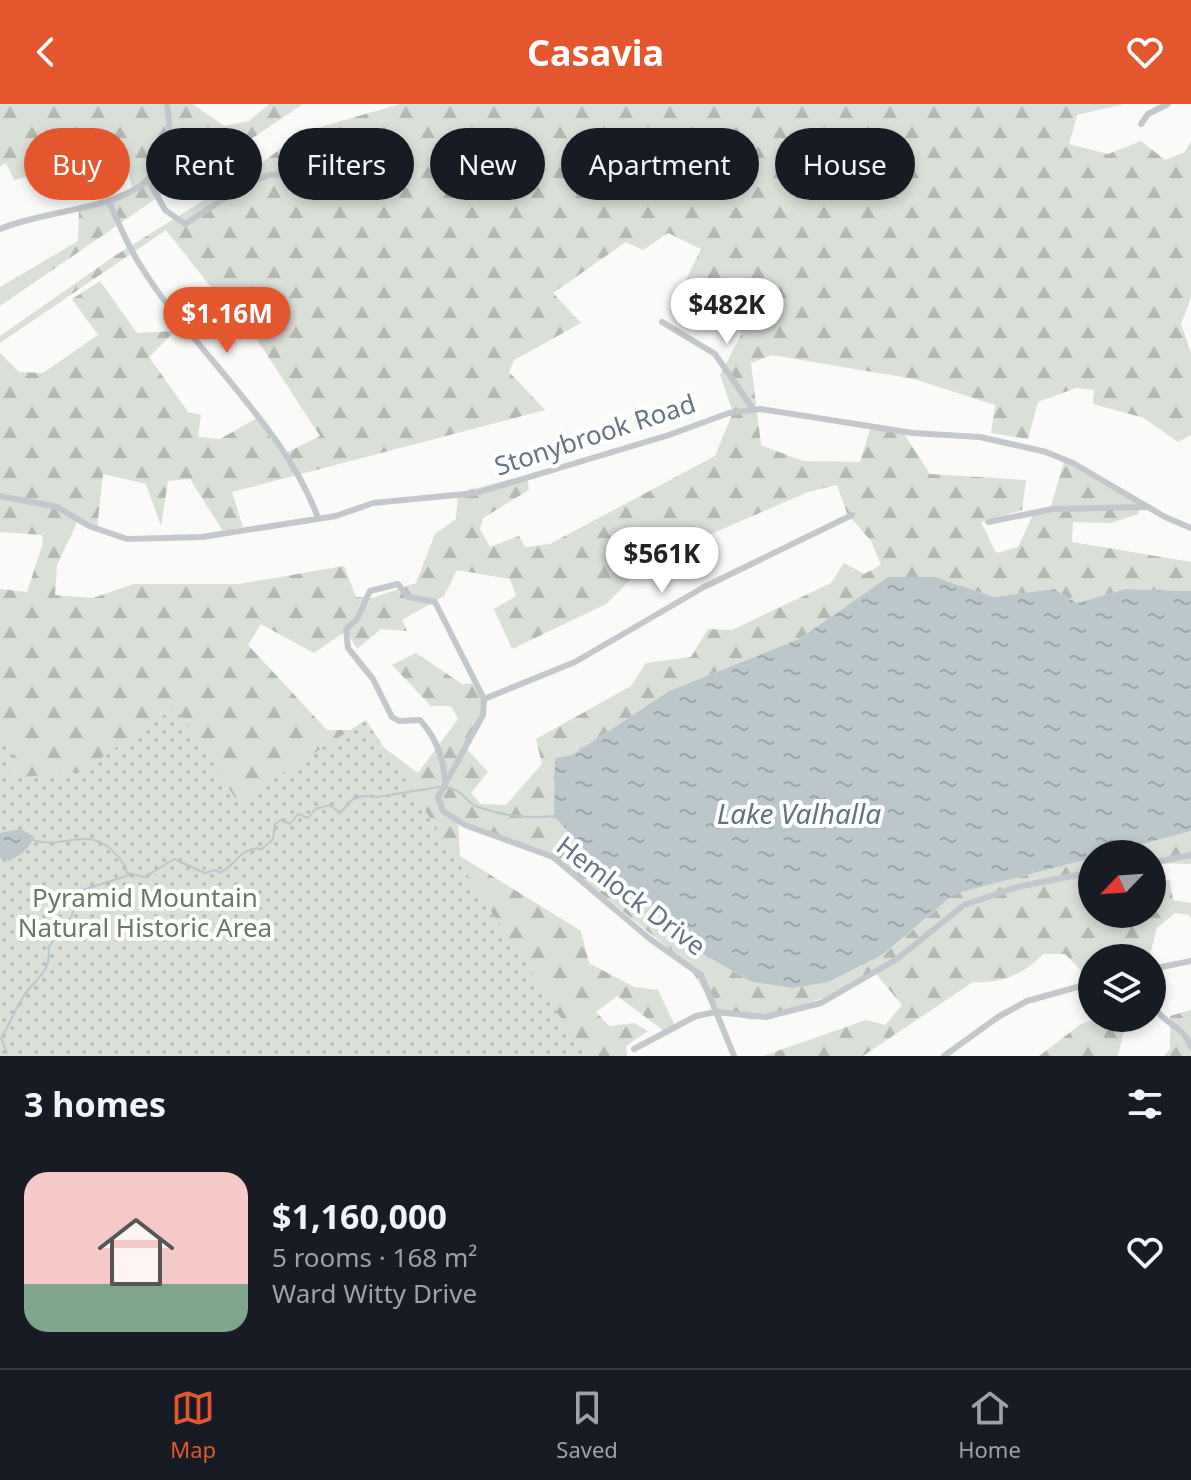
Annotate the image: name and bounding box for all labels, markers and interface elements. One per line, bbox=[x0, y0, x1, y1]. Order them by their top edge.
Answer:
text: Casavia bbox=[527, 28, 664, 77]
icon: back bbox=[24, 30, 68, 74]
icon: heart bbox=[1123, 30, 1167, 74]
chip: Buy bbox=[24, 128, 130, 200]
chip: Rent bbox=[146, 128, 262, 200]
chip: Filters bbox=[278, 128, 414, 200]
chip: New bbox=[430, 128, 545, 200]
chip: Apartment bbox=[561, 128, 759, 200]
chip: House bbox=[775, 128, 915, 200]
pin: $482K bbox=[671, 278, 783, 346]
text: $482K bbox=[689, 286, 765, 322]
pin: $1.16M bbox=[162, 287, 292, 355]
text: $1.16M bbox=[181, 295, 273, 331]
street label: Stonybrook Road bbox=[489, 385, 700, 484]
pin: $561K bbox=[606, 527, 718, 595]
text: $561K bbox=[624, 535, 700, 571]
water label: Lake Valhalla bbox=[717, 794, 881, 832]
street label: Hemlock Drive bbox=[550, 827, 714, 963]
north arrow bbox=[1078, 840, 1166, 928]
map controls bbox=[1078, 840, 1166, 1032]
park label: Pyramid Mountain Natural Historic Area bbox=[18, 879, 272, 945]
button: layers bbox=[1078, 944, 1166, 1032]
text: 3 homes bbox=[24, 1081, 166, 1127]
icon: filters bbox=[1123, 1082, 1167, 1126]
text: $1,160,000 bbox=[272, 1193, 447, 1239]
icon: home bbox=[88, 1204, 184, 1300]
icon: heart bbox=[1123, 1230, 1167, 1274]
text: 5 rooms · 168 m² bbox=[272, 1239, 477, 1275]
text: Ward Witty Drive bbox=[272, 1275, 477, 1311]
tab: Map bbox=[170, 1386, 216, 1464]
tab: Saved bbox=[556, 1386, 618, 1464]
tab: Home bbox=[958, 1386, 1021, 1464]

